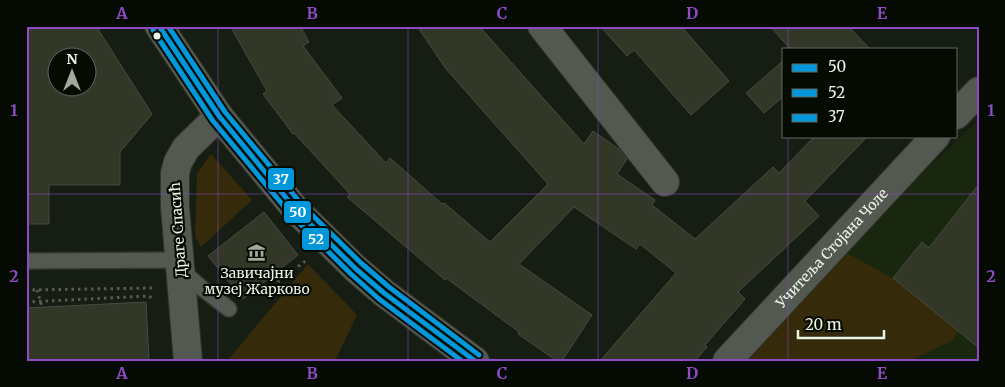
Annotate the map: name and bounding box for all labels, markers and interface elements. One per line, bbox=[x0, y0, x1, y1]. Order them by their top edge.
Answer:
text: A bbox=[115, 3, 128, 23]
text: B bbox=[306, 3, 318, 23]
text: C bbox=[497, 3, 507, 23]
text: D bbox=[686, 3, 698, 23]
text: E bbox=[877, 3, 888, 23]
unlabelled marker bbox=[152, 31, 162, 41]
north arrow bbox=[48, 48, 98, 98]
legend bbox=[782, 48, 958, 138]
text: N bbox=[66, 50, 78, 68]
text: 50 bbox=[828, 57, 846, 76]
text: 52 bbox=[828, 83, 845, 102]
text: 1 bbox=[10, 100, 18, 120]
text: 1 bbox=[987, 100, 995, 120]
text: 37 bbox=[828, 107, 845, 126]
line badge: 37 bbox=[267, 167, 295, 191]
text: 37 bbox=[273, 170, 289, 188]
street label: Драге Спасић bbox=[166, 182, 190, 278]
street label: Учитеља Стојана Чоле bbox=[771, 185, 892, 312]
line badge: 50 bbox=[283, 200, 312, 224]
text: 50 bbox=[289, 203, 307, 221]
line badge: 52 bbox=[301, 227, 330, 251]
text: 52 bbox=[308, 230, 324, 248]
museum icon: Завичајни музеј Жарково bbox=[247, 243, 267, 263]
place label: Завичајни музеј Жарково bbox=[204, 264, 310, 298]
text: 2 bbox=[9, 266, 19, 286]
text: 2 bbox=[986, 266, 996, 286]
scale bar bbox=[798, 307, 884, 339]
text: 20 m bbox=[805, 315, 842, 334]
text: A bbox=[115, 363, 128, 383]
text: B bbox=[306, 363, 318, 383]
text: C bbox=[497, 363, 507, 383]
text: D bbox=[686, 363, 698, 383]
text: E bbox=[877, 363, 888, 383]

